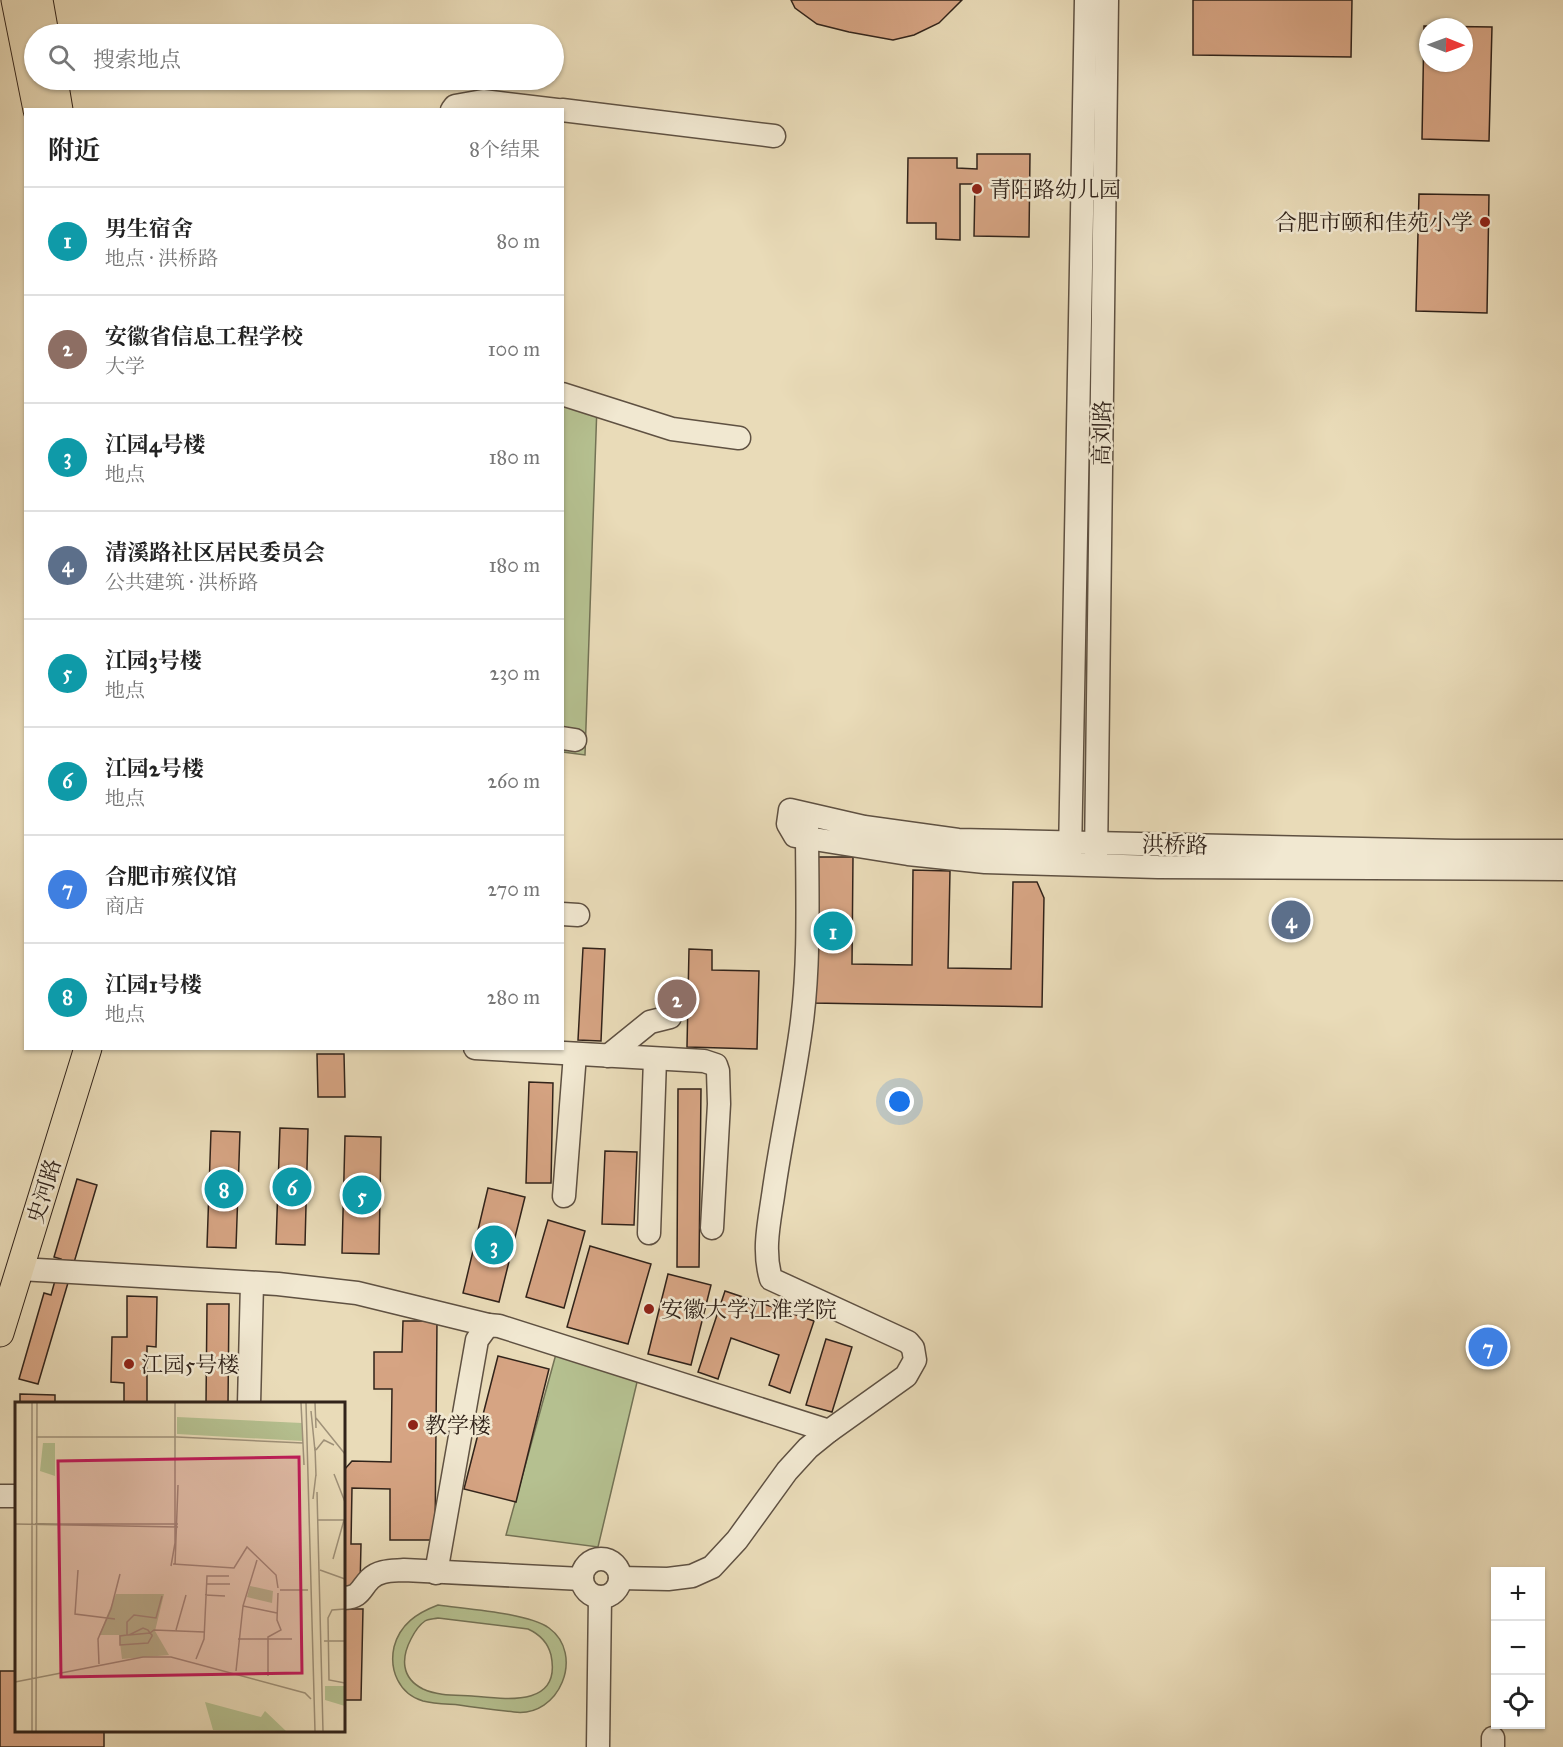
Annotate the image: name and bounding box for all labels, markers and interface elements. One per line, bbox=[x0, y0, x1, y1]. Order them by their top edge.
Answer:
north arrow bbox=[1419, 18, 1473, 72]
search box bbox=[24, 24, 564, 90]
icon: search bbox=[45, 41, 78, 74]
text: 搜索地点 bbox=[93, 46, 181, 73]
text: 附近 bbox=[48, 134, 100, 166]
text: 8个结果 bbox=[469, 137, 540, 161]
place label: 青阳路幼儿园 bbox=[989, 176, 1121, 203]
marker: 青阳路幼儿园 bbox=[970, 182, 984, 196]
place label: 合肥市颐和佳苑小学 bbox=[1275, 209, 1473, 236]
text: 男生宿舍 bbox=[105, 215, 193, 242]
marker: 合肥市颐和佳苑小学 bbox=[1478, 215, 1492, 229]
text: 1 bbox=[64, 229, 71, 253]
text: 80 m bbox=[497, 229, 540, 253]
text: 地点 · 洪桥路 bbox=[105, 246, 218, 270]
text: 安徽省信息工程学校 bbox=[105, 323, 303, 350]
text: 2 bbox=[63, 337, 72, 361]
text: 100 m bbox=[488, 337, 540, 361]
text: 大学 bbox=[105, 354, 145, 378]
street label: 高刘路 bbox=[1088, 400, 1116, 466]
text: 江园4号楼 bbox=[105, 431, 205, 458]
text: 3 bbox=[64, 445, 72, 469]
text: 180 m bbox=[489, 445, 540, 469]
text: 地点 bbox=[105, 462, 145, 486]
text: 清溪路社区居民委员会 bbox=[105, 539, 325, 566]
text: 4 bbox=[62, 553, 73, 577]
text: 180 m bbox=[489, 553, 540, 577]
text: 公共建筑 · 洪桥路 bbox=[105, 570, 258, 594]
text: 江园3号楼 bbox=[105, 647, 202, 674]
text: 5 bbox=[63, 661, 72, 685]
text: 230 m bbox=[489, 661, 540, 685]
text: 地点 bbox=[105, 678, 145, 702]
text: 江园2号楼 bbox=[105, 755, 204, 782]
text: 6 bbox=[62, 769, 73, 793]
text: 260 m bbox=[487, 769, 540, 793]
text: 地点 bbox=[105, 786, 145, 810]
street label: 洪桥路 bbox=[1142, 831, 1208, 859]
text: 合肥市殡仪馆 bbox=[105, 863, 237, 890]
text: 7 bbox=[62, 877, 73, 901]
text: 270 m bbox=[487, 877, 540, 901]
text: 商店 bbox=[105, 894, 145, 918]
pin: 4 bbox=[1272, 898, 1310, 942]
pin: 1 bbox=[814, 908, 852, 954]
text: 江园1号楼 bbox=[105, 971, 202, 998]
pin: 2 bbox=[658, 976, 696, 1022]
text: 8 bbox=[62, 985, 73, 1009]
text: 280 m bbox=[487, 985, 540, 1009]
text: 地点 bbox=[105, 1002, 145, 1026]
your location bbox=[885, 1087, 914, 1116]
street label: 史河路 bbox=[21, 1155, 67, 1227]
pin: 6 bbox=[272, 1164, 312, 1210]
pin: 8 bbox=[204, 1166, 244, 1212]
pin: 5 bbox=[342, 1172, 382, 1218]
pin: 3 bbox=[474, 1222, 514, 1268]
place label: 安徽大学江淮学院 bbox=[661, 1296, 837, 1323]
marker: 安徽大学江淮学院 bbox=[642, 1302, 656, 1316]
pin: 7 bbox=[1468, 1324, 1508, 1370]
place label: 江园5号楼 bbox=[141, 1351, 239, 1378]
marker: 江园5号楼 bbox=[122, 1357, 136, 1371]
inset map bbox=[15, 1402, 345, 1732]
place label: 教学楼 bbox=[425, 1412, 491, 1439]
marker: 教学楼 bbox=[406, 1418, 420, 1432]
map controls bbox=[1491, 1567, 1545, 1729]
button: + bbox=[1491, 1567, 1545, 1621]
button: − bbox=[1491, 1621, 1545, 1675]
button: locate bbox=[1491, 1675, 1545, 1729]

